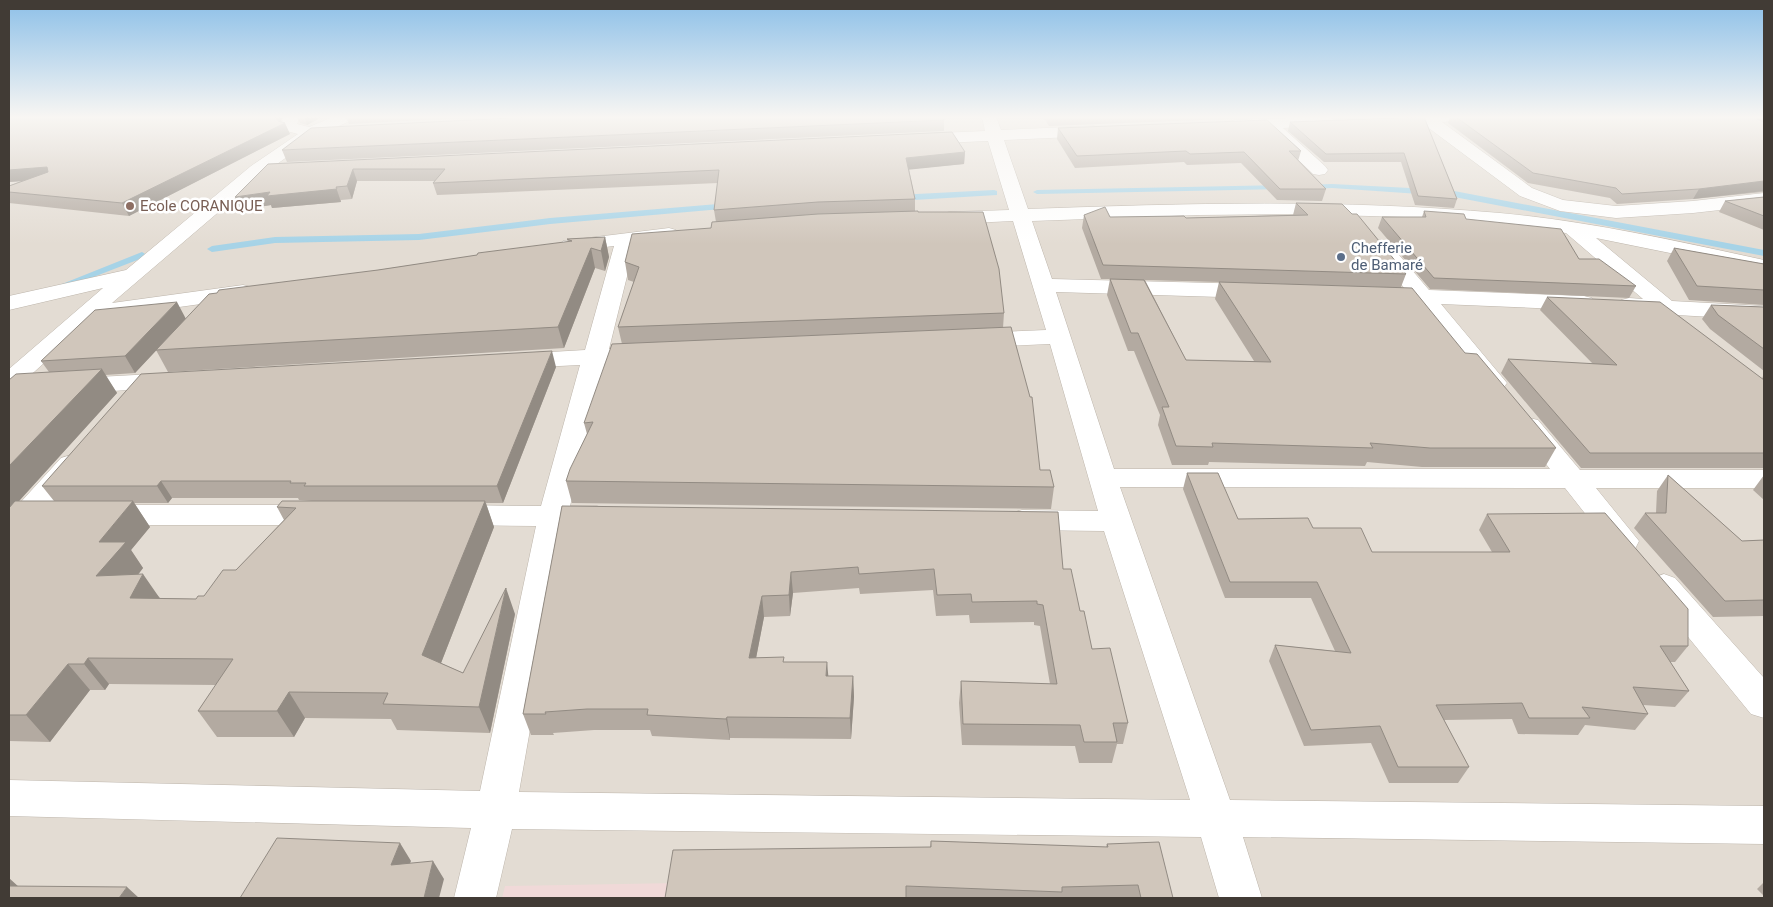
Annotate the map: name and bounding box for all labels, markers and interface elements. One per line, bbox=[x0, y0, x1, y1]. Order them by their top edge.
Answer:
place label: Ecole CORANIQUE bbox=[140, 197, 263, 215]
marker: Ecole CORANIQUE bbox=[124, 200, 136, 212]
place label: Chefferie de Bamaré bbox=[1351, 239, 1423, 274]
marker: Chefferie de Bamaré bbox=[1335, 251, 1347, 263]

